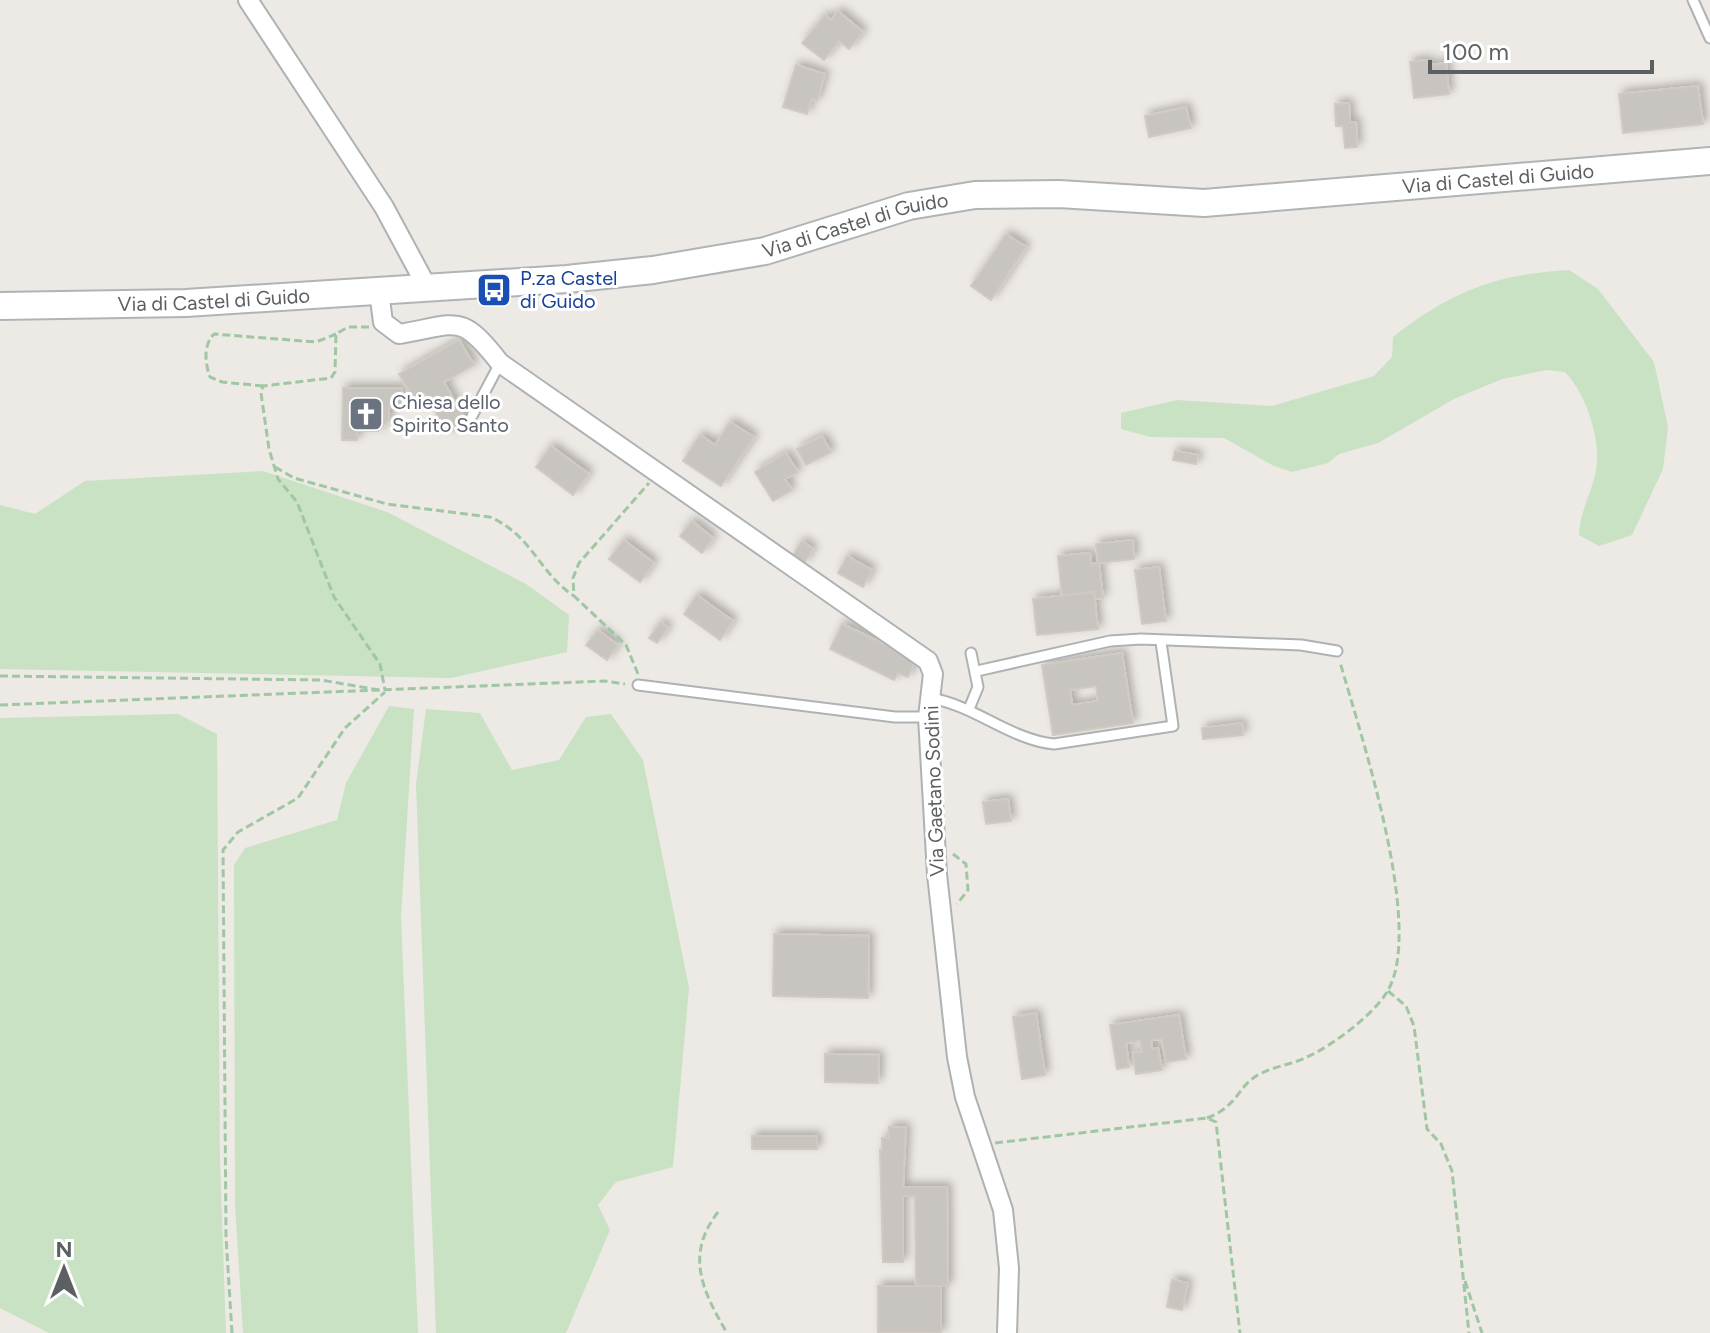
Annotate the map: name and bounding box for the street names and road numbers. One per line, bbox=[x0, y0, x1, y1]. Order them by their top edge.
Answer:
street label: Via di Castel di Guido bbox=[1401, 159, 1595, 199]
street label: Via di Castel di Guido bbox=[759, 188, 950, 263]
street label: Via di Castel di Guido bbox=[118, 283, 311, 316]
street label: Via Gaetano Sodini bbox=[919, 705, 949, 877]

